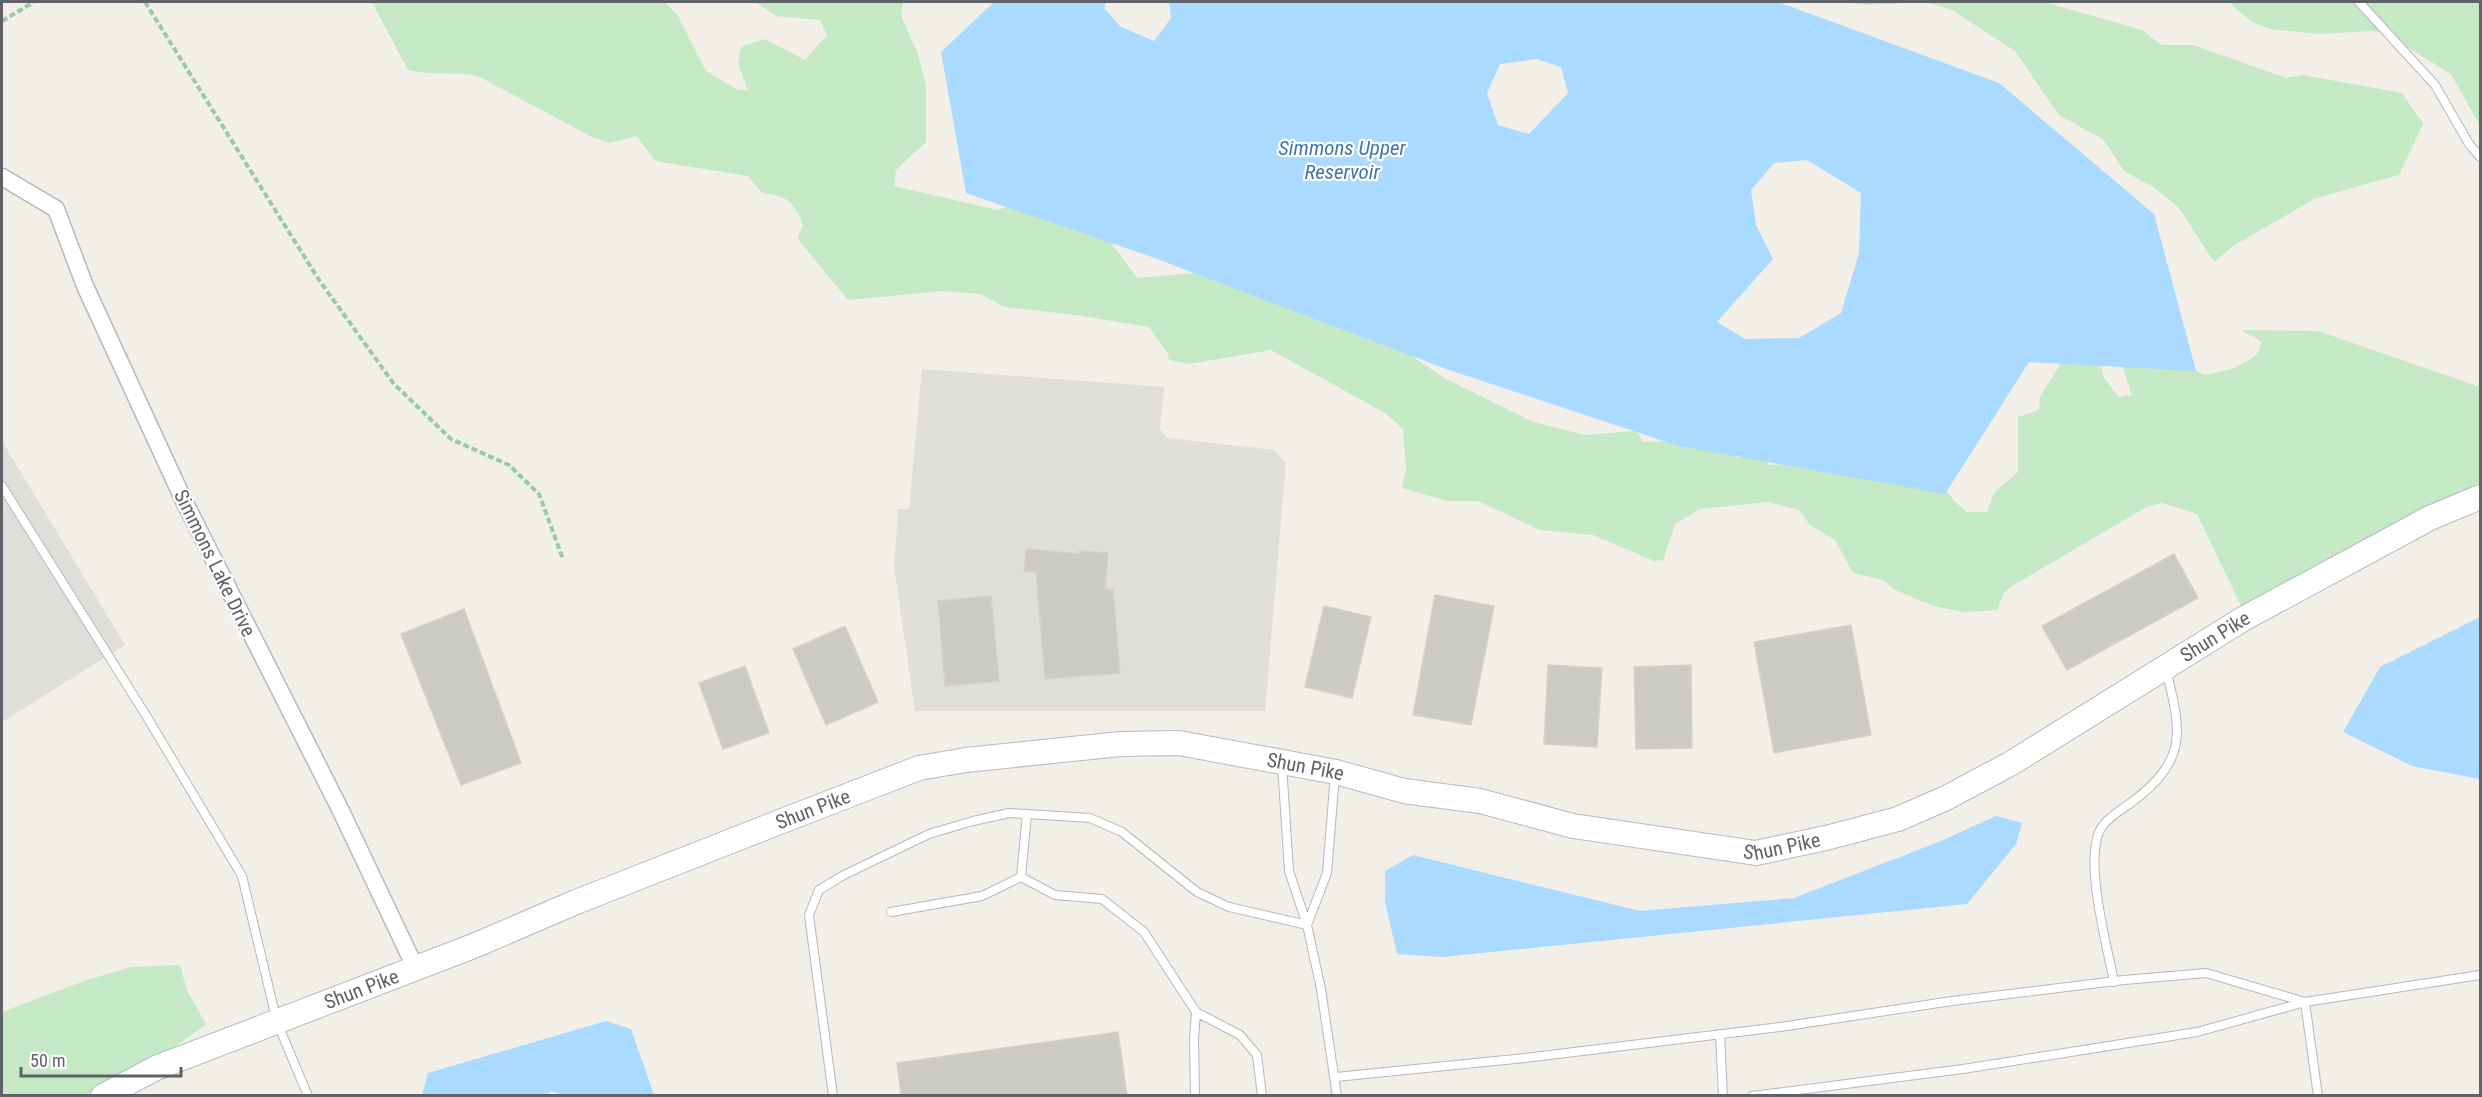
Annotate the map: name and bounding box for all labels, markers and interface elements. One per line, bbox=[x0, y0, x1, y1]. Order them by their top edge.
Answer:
water label: Simmons Upper Reservoir bbox=[1278, 136, 1406, 184]
street label: Simmons Lake Drive bbox=[169, 486, 261, 640]
street label: Shun Pike bbox=[2176, 606, 2254, 667]
street label: Shun Pike bbox=[1265, 747, 1347, 786]
street label: Shun Pike bbox=[772, 784, 853, 834]
street label: Shun Pike bbox=[1742, 828, 1822, 865]
street label: Shun Pike bbox=[321, 964, 402, 1014]
scale bar bbox=[21, 1040, 182, 1078]
text: 50 m bbox=[30, 1050, 65, 1071]

